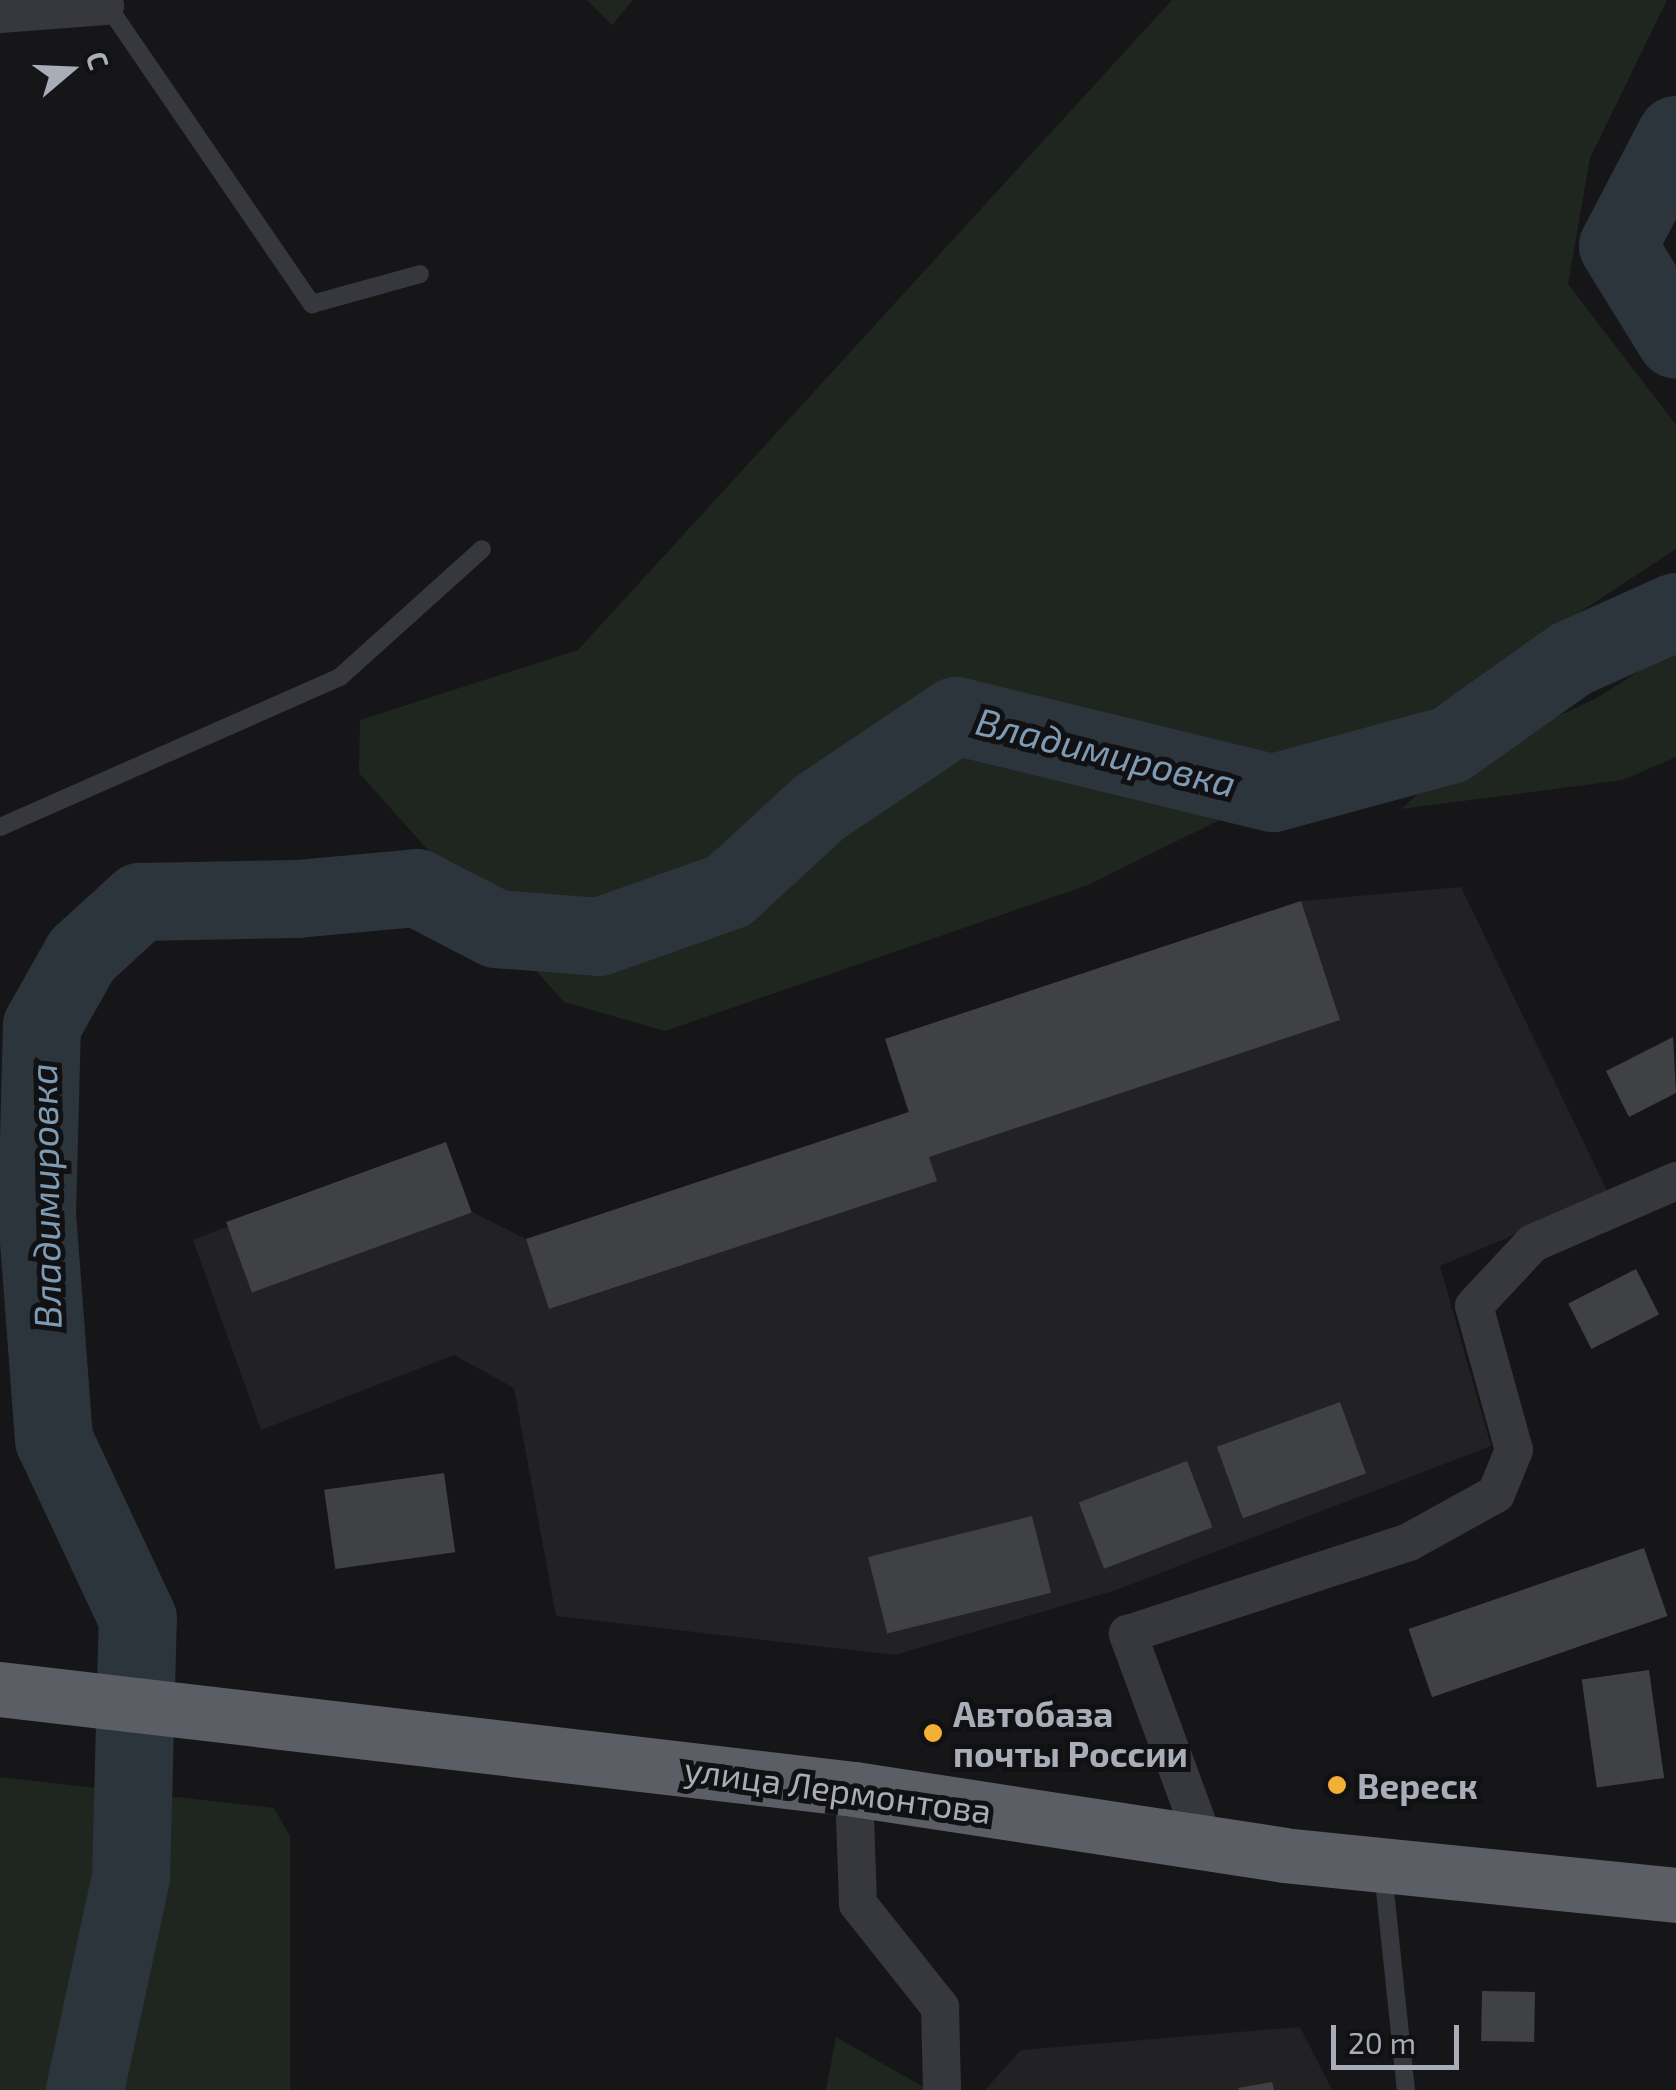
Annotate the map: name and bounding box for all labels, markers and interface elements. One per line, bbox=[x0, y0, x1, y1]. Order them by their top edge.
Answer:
north arrow bbox=[20, 20, 120, 120]
text: С bbox=[80, 47, 117, 74]
water label: Владимировка bbox=[971, 698, 1241, 806]
water label: Владимировка bbox=[20, 1063, 70, 1329]
place label: Автобаза почты России bbox=[953, 1692, 1188, 1774]
marker: Автобаза почты России bbox=[922, 1722, 944, 1744]
street label: улица Лермонтова bbox=[682, 1747, 994, 1831]
place label: Вереск bbox=[1357, 1764, 1478, 1806]
marker: Вереск bbox=[1326, 1774, 1348, 1796]
scale bar bbox=[1336, 2005, 1464, 2067]
text: 20 m bbox=[1348, 2024, 1416, 2060]

